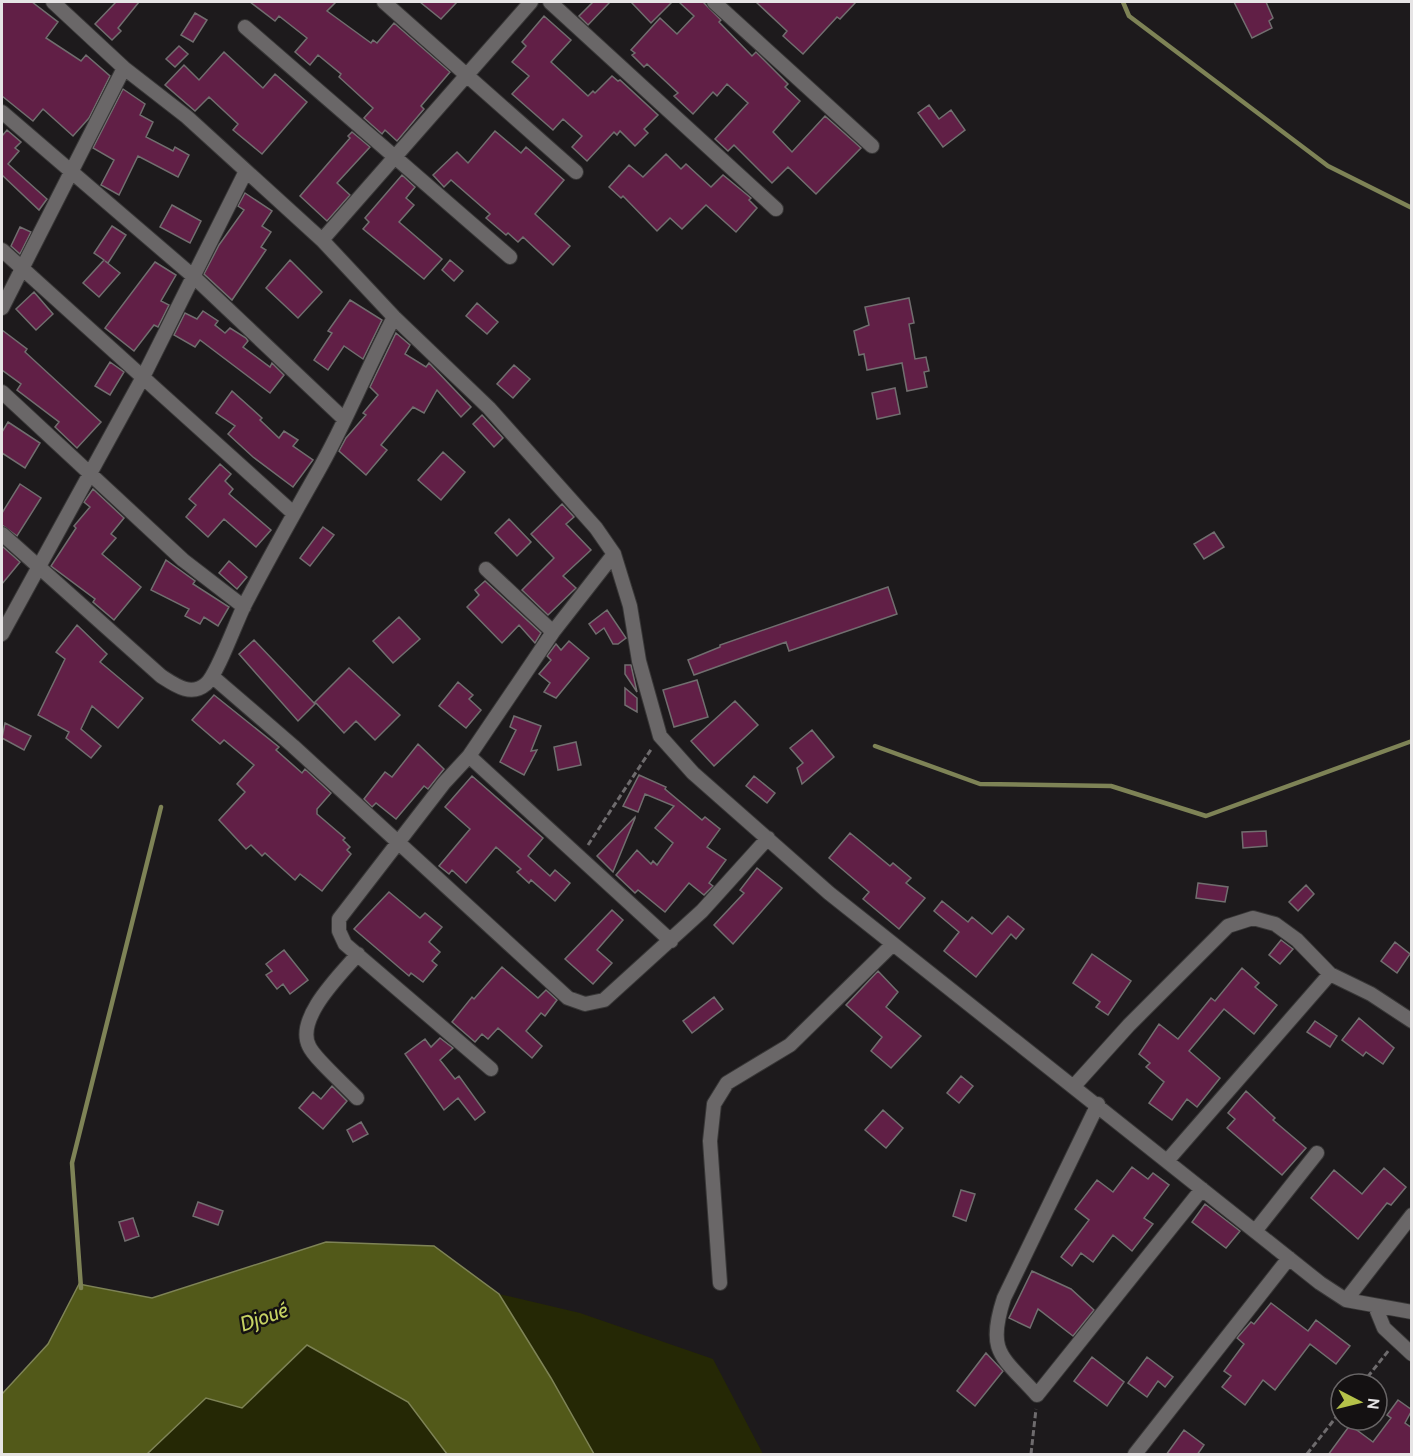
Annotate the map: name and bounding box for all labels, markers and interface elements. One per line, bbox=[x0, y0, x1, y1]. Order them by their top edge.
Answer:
water label: Djoué bbox=[236, 1297, 292, 1337]
north arrow bbox=[1329, 1372, 1389, 1432]
text: N bbox=[1363, 1397, 1384, 1411]

